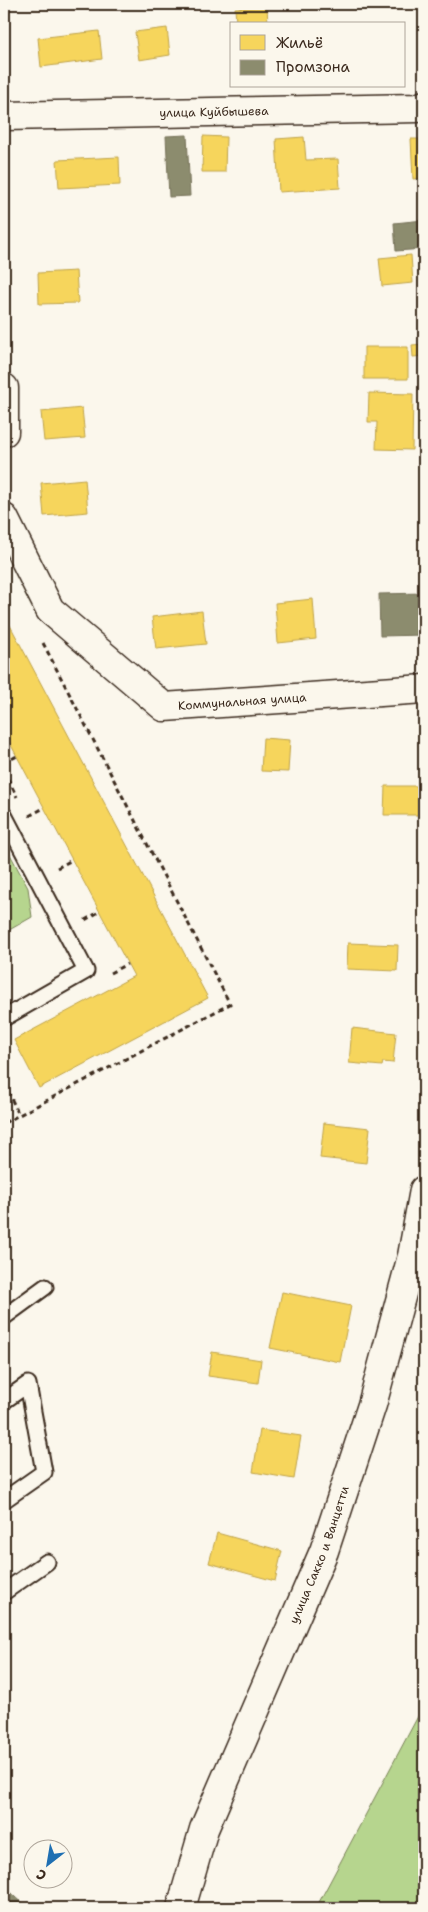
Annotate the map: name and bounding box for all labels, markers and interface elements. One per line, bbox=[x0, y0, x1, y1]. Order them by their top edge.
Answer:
legend bbox=[230, 22, 406, 88]
text: Жильё bbox=[276, 33, 323, 53]
text: Промзона bbox=[276, 57, 351, 77]
street label: улица Куйбышева bbox=[159, 103, 269, 121]
street label: Коммунальная улица bbox=[177, 689, 308, 714]
street label: улица Сакко и Ванцетти bbox=[286, 1484, 353, 1626]
north arrow bbox=[22, 1840, 72, 1890]
text: С bbox=[33, 1865, 50, 1885]

